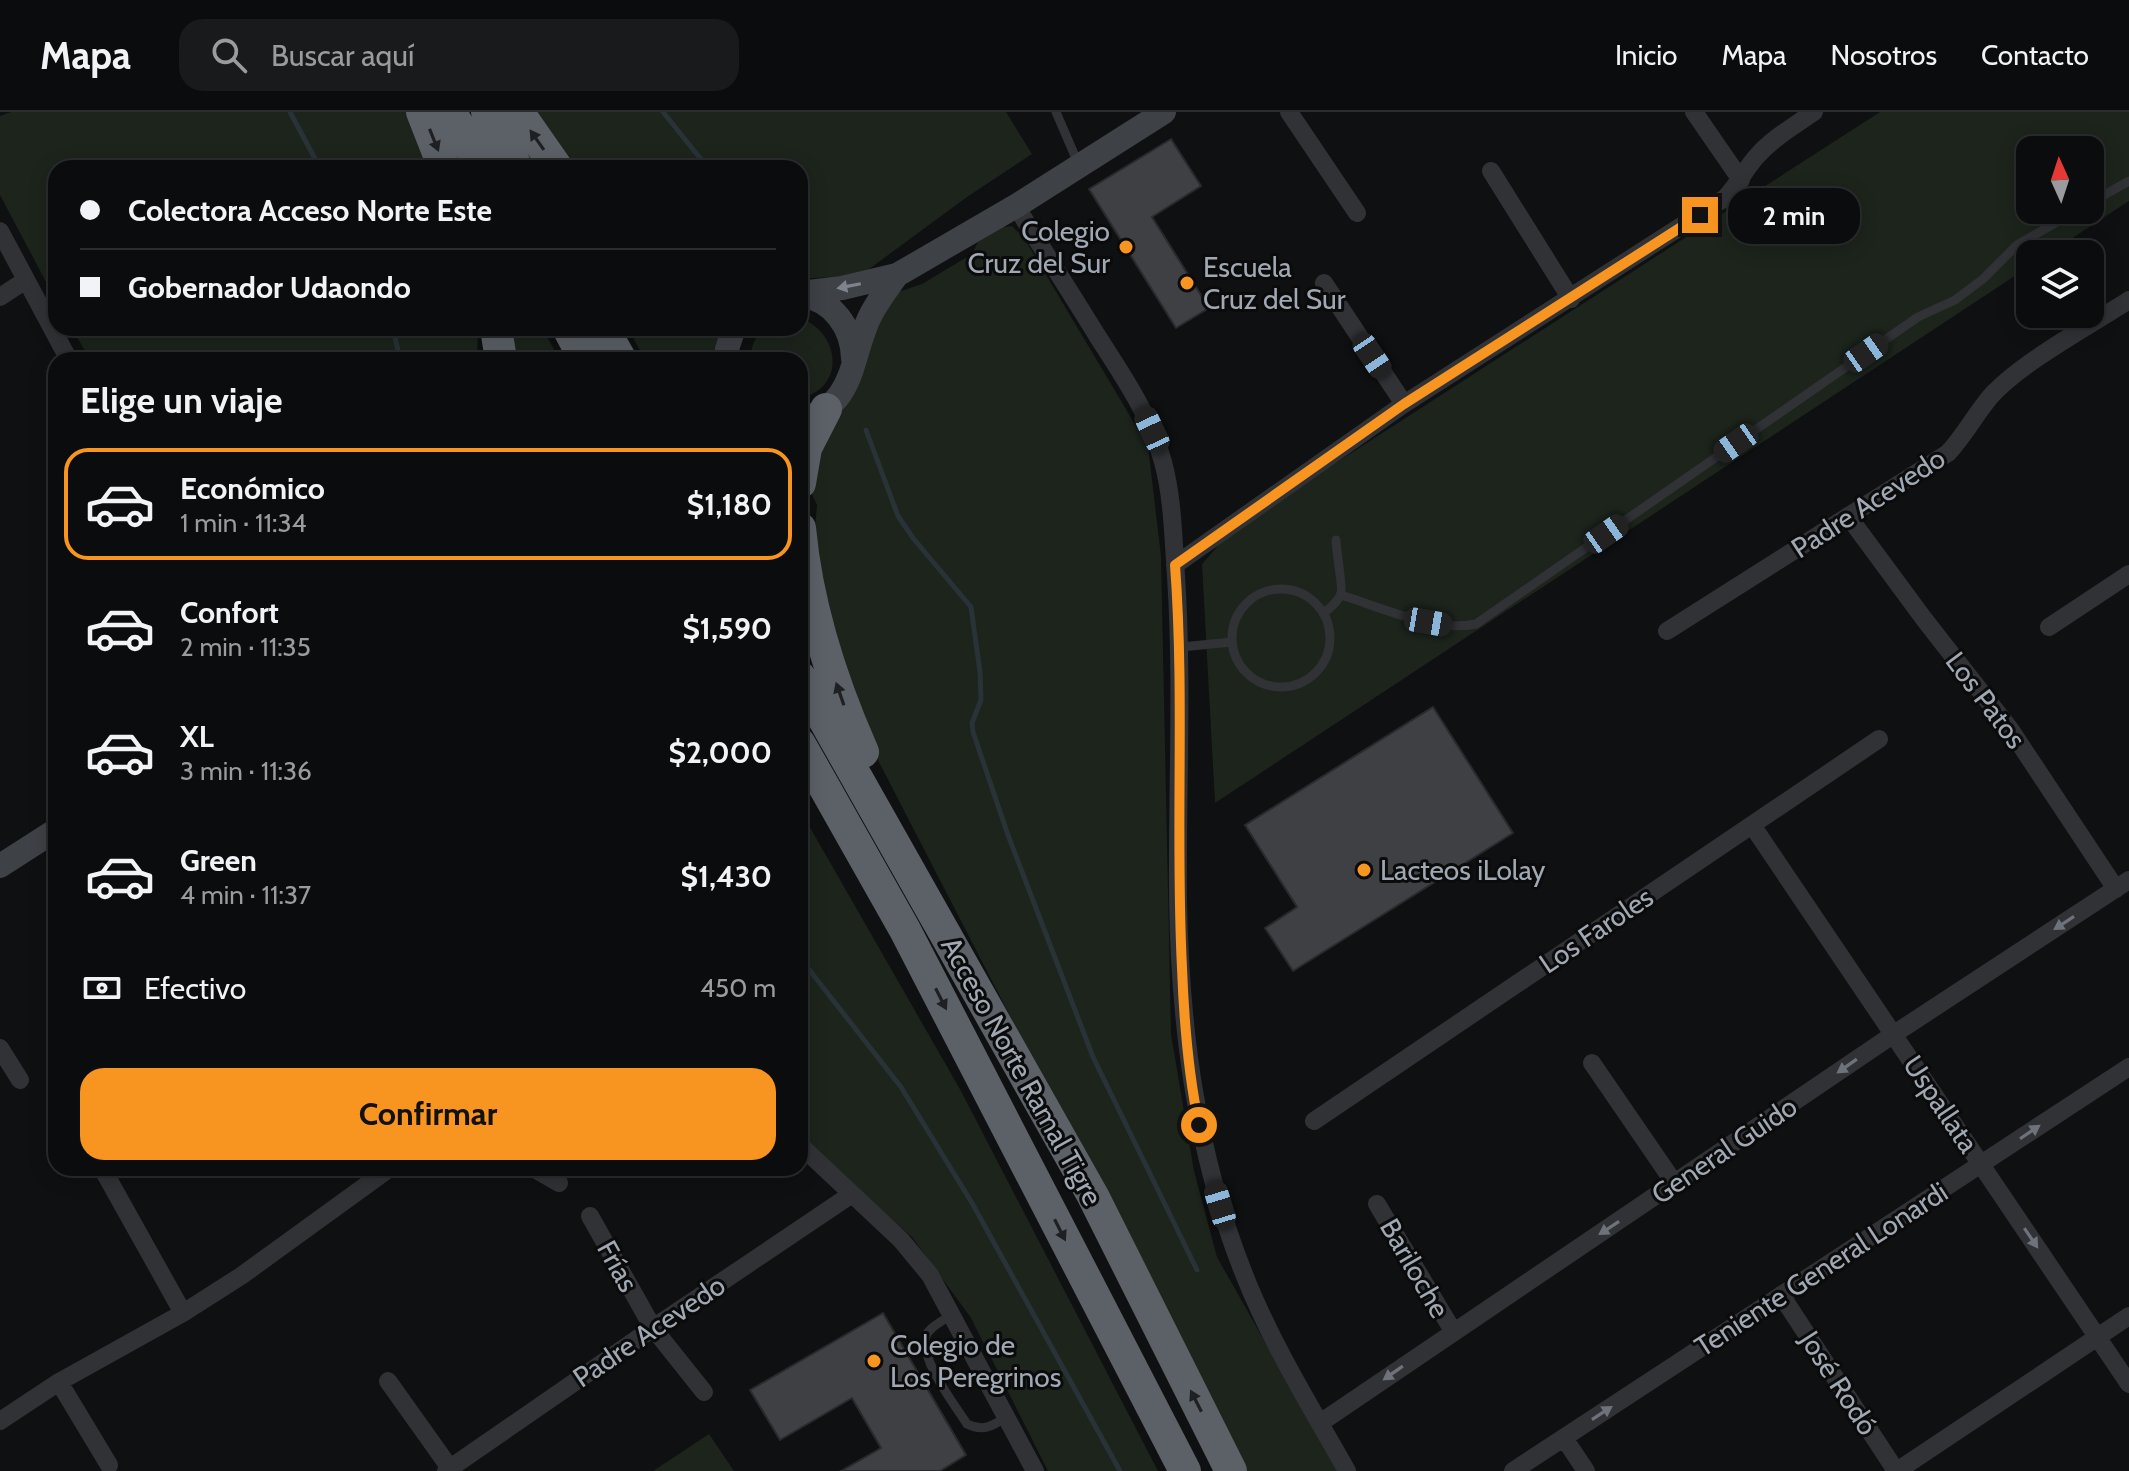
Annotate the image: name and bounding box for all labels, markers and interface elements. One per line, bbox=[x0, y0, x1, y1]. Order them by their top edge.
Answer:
search box bbox=[179, 19, 739, 91]
text: Mapa bbox=[40, 32, 131, 79]
icon: search bbox=[207, 33, 251, 77]
text: Buscar aquí bbox=[271, 37, 414, 74]
text: Inicio bbox=[1615, 38, 1678, 72]
text: Mapa bbox=[1722, 38, 1787, 72]
text: Nosotros bbox=[1831, 38, 1937, 72]
text: Contacto bbox=[1981, 38, 2089, 72]
one-way arrow bbox=[428, 128, 441, 152]
one-way arrow bbox=[530, 130, 546, 151]
north arrow bbox=[2016, 136, 2104, 224]
map controls bbox=[2016, 136, 2104, 328]
callout: 2 min bbox=[1728, 187, 1860, 243]
text: Colectora Acceso Norte Este bbox=[128, 192, 492, 229]
route end bbox=[1682, 197, 1718, 233]
text: 2 min bbox=[1763, 200, 1825, 232]
place label: Colegio Cruz del Sur bbox=[967, 214, 1110, 280]
marker: Colegio Cruz del Sur bbox=[1117, 238, 1135, 256]
button: layers bbox=[2016, 240, 2104, 328]
place label: Escuela Cruz del Sur bbox=[1203, 250, 1346, 316]
text: Gobernador Udaondo bbox=[128, 269, 411, 306]
marker: Escuela Cruz del Sur bbox=[1178, 274, 1196, 292]
one-way arrow bbox=[836, 281, 861, 293]
car bbox=[1349, 329, 1395, 383]
car bbox=[1839, 329, 1893, 377]
text: Elige un viaje bbox=[80, 378, 283, 422]
car bbox=[1131, 403, 1173, 457]
car bbox=[1709, 419, 1763, 467]
street label: Padre Acevedo bbox=[1785, 441, 1951, 565]
icon: car bbox=[84, 468, 156, 540]
text: Económico bbox=[180, 470, 325, 507]
text: $1,180 bbox=[687, 486, 772, 523]
text: 1 min · 11:34 bbox=[180, 507, 307, 539]
car bbox=[1579, 510, 1633, 558]
icon: car bbox=[84, 592, 156, 664]
text: Confort bbox=[180, 594, 279, 631]
car bbox=[1402, 606, 1454, 638]
text: $1,590 bbox=[682, 610, 772, 647]
text: 2 min · 11:35 bbox=[180, 631, 311, 663]
street label: Los Patos bbox=[1939, 645, 2033, 755]
one-way arrow bbox=[833, 682, 845, 706]
icon: car bbox=[84, 716, 156, 788]
text: XL bbox=[180, 718, 214, 755]
text: $2,000 bbox=[668, 734, 772, 771]
text: 3 min · 11:36 bbox=[180, 755, 312, 787]
icon: car bbox=[84, 840, 156, 912]
text: Green bbox=[180, 842, 257, 879]
place label: Lacteos iLolay bbox=[1380, 853, 1545, 887]
text: $1,430 bbox=[681, 858, 772, 895]
marker: Lacteos iLolay bbox=[1355, 861, 1373, 879]
text: 4 min · 11:37 bbox=[180, 879, 311, 911]
street label: Los Faroles bbox=[1533, 880, 1659, 980]
one-way arrow bbox=[2053, 915, 2074, 930]
street label: Acceso Norte Ramal Tigre bbox=[934, 931, 1110, 1211]
icon: cash bbox=[80, 966, 124, 1010]
text: Efectivo bbox=[144, 970, 246, 1007]
text: 450 m bbox=[700, 972, 776, 1004]
one-way arrow bbox=[933, 988, 947, 1010]
street label: Uspallata bbox=[1896, 1049, 1986, 1159]
one-way arrow bbox=[1836, 1058, 1857, 1073]
button: Confirmar bbox=[80, 1068, 776, 1160]
street label: General Guido bbox=[1645, 1089, 1803, 1211]
route start bbox=[1181, 1107, 1217, 1143]
one-way arrow bbox=[2020, 1125, 2041, 1140]
street label: Teniente General Lonardi bbox=[1688, 1175, 1954, 1363]
car bbox=[1202, 1179, 1238, 1231]
street label: Bariloche bbox=[1373, 1212, 1457, 1324]
one-way arrow bbox=[1053, 1219, 1066, 1242]
one-way arrow bbox=[1598, 1221, 1619, 1236]
one-way arrow bbox=[2023, 1227, 2038, 1249]
street label: Frías bbox=[590, 1234, 646, 1298]
street label: Padre Acevedo bbox=[566, 1268, 732, 1394]
street label: José Rodó bbox=[1792, 1324, 1885, 1441]
place label: Colegio de Los Peregrinos bbox=[890, 1328, 1061, 1394]
marker: Colegio de Los Peregrinos bbox=[865, 1352, 883, 1370]
one-way arrow bbox=[1382, 1365, 1403, 1380]
one-way arrow bbox=[1190, 1390, 1203, 1413]
one-way arrow bbox=[1591, 1406, 1613, 1420]

